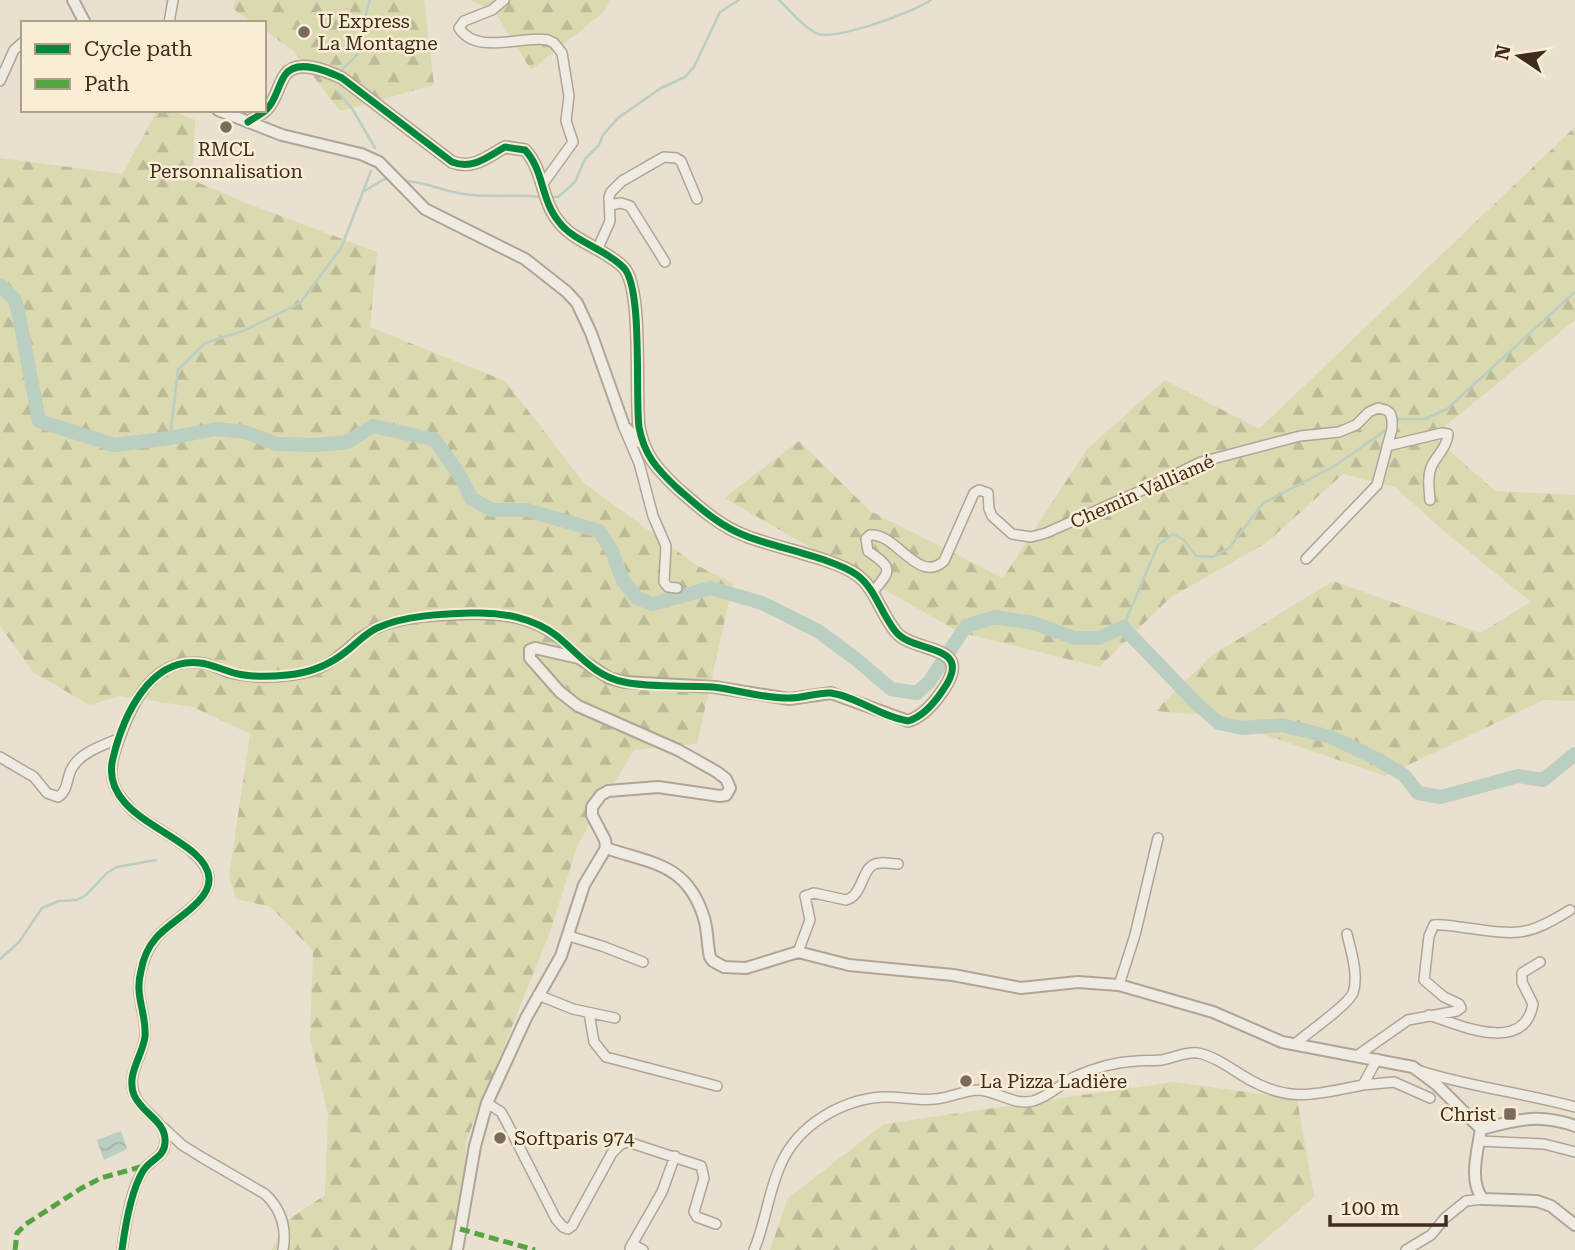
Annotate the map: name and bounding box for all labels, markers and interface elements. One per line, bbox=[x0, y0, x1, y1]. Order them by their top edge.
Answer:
place label: U Express La Montagne bbox=[318, 10, 438, 55]
legend bbox=[21, 21, 266, 112]
north arrow bbox=[1484, 21, 1554, 91]
marker: U Express La Montagne bbox=[296, 24, 312, 40]
text: Cycle path bbox=[84, 37, 193, 61]
text: N bbox=[1490, 42, 1516, 62]
text: Path bbox=[84, 72, 130, 96]
marker: RMCL Personnalisation bbox=[218, 119, 234, 135]
place label: RMCL Personnalisation bbox=[149, 138, 303, 183]
street label: Chemin Valliamé bbox=[1067, 449, 1218, 533]
place label: La Pizza Ladière bbox=[980, 1070, 1127, 1093]
marker: La Pizza Ladière bbox=[958, 1073, 974, 1089]
place label: Christ bbox=[1440, 1103, 1496, 1126]
marker: Christ bbox=[1502, 1106, 1518, 1122]
place label: Softparis 974 bbox=[514, 1127, 635, 1150]
marker: Softparis 974 bbox=[492, 1130, 508, 1146]
scale bar bbox=[1330, 1184, 1446, 1228]
text: 100 m bbox=[1340, 1196, 1400, 1220]

